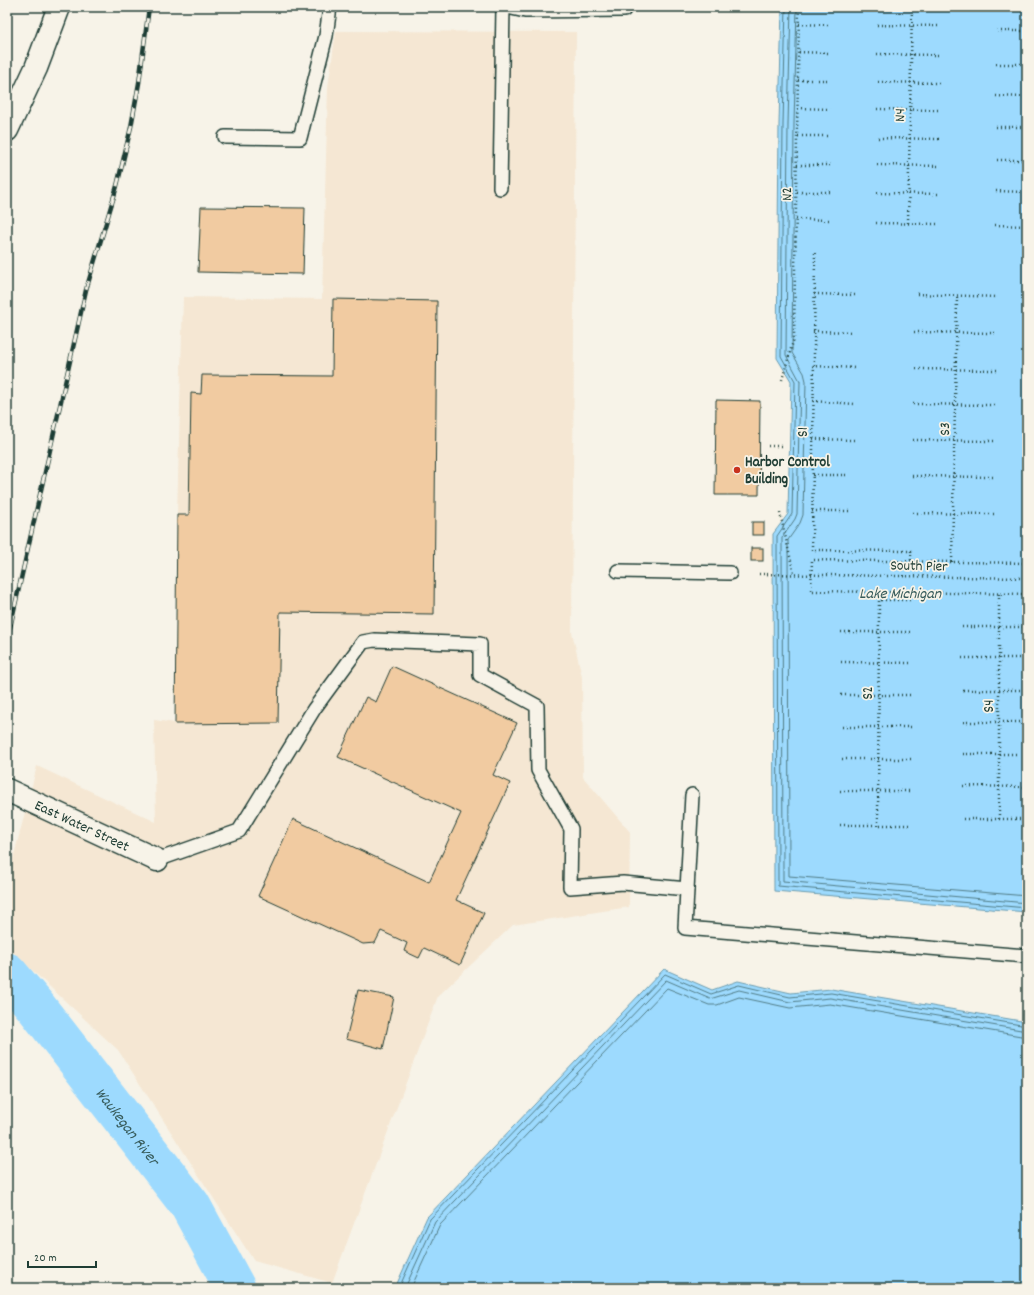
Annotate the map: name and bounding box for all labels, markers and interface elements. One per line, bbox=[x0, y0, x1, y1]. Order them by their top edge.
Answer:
street label: N4 bbox=[890, 108, 912, 122]
street label: N2 bbox=[777, 187, 799, 201]
street label: S3 bbox=[935, 422, 957, 436]
street label: S1 bbox=[793, 427, 815, 437]
place label: Harbor Control Building bbox=[745, 452, 830, 491]
marker: Harbor Control Building bbox=[732, 465, 742, 475]
street label: South Pier bbox=[890, 556, 948, 579]
water label: Lake Michigan bbox=[859, 583, 942, 606]
street label: S2 bbox=[858, 686, 880, 700]
street label: S4 bbox=[979, 700, 1001, 712]
street label: East Water Street bbox=[30, 795, 133, 859]
water label: Waukegan River bbox=[89, 1083, 165, 1173]
scale bar bbox=[28, 1243, 96, 1269]
text: 20 m bbox=[34, 1250, 57, 1267]

